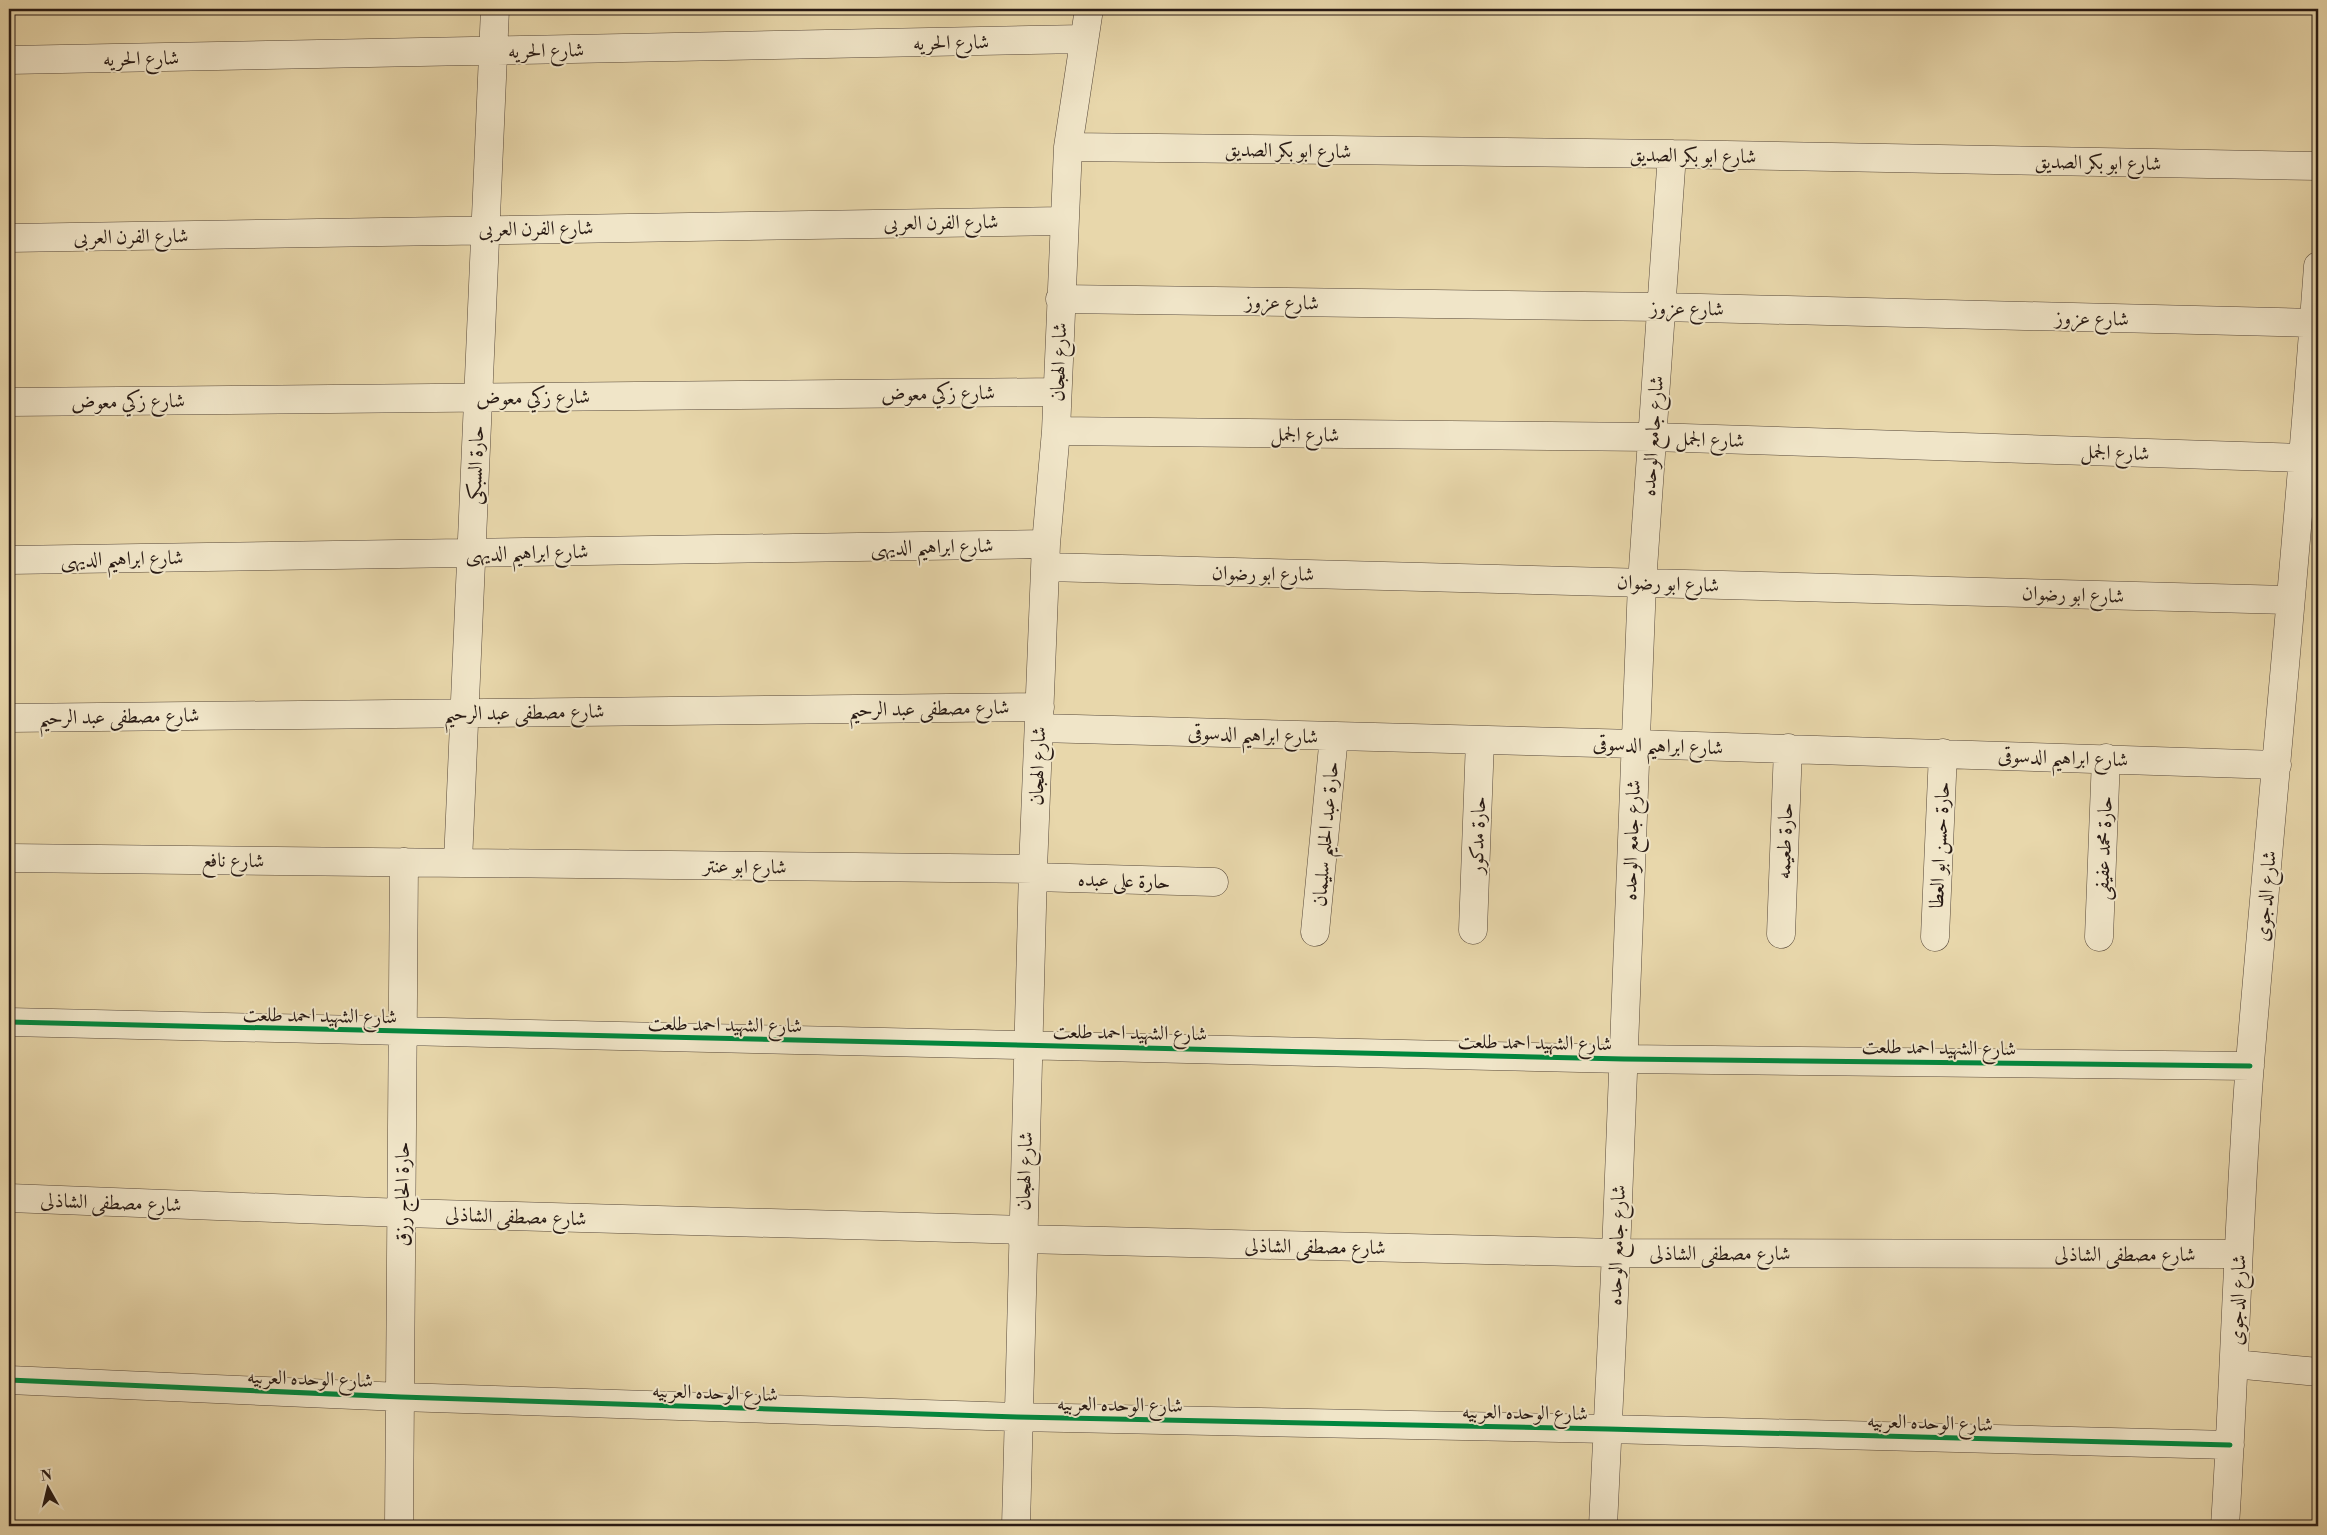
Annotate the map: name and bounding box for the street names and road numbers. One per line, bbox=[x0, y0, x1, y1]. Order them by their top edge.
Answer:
street label: شارع الحريه bbox=[913, 30, 990, 61]
street label: شارع الحريه bbox=[508, 38, 585, 69]
street label: شارع الحريه bbox=[103, 46, 180, 77]
street label: شارع ابو بكر الصديق bbox=[1224, 138, 1352, 169]
street label: شارع ابو بكر الصديق bbox=[1629, 143, 1757, 174]
street label: شارع ابو بكر الصديق bbox=[2034, 150, 2162, 181]
street label: شارع الفرن العربى bbox=[883, 210, 999, 241]
street label: شارع الفرن العربى bbox=[478, 216, 594, 247]
street label: شارع الفرن العربى bbox=[73, 224, 189, 255]
street label: شارع عزوز bbox=[1243, 290, 1319, 321]
street label: شارع عزوز bbox=[1648, 296, 1724, 327]
street label: شارع عزوز bbox=[2053, 306, 2129, 337]
street label: شارع الهجان bbox=[1046, 322, 1077, 402]
street label: شارع جامع الوحده bbox=[1637, 375, 1674, 498]
street label: شارع زكي معوض bbox=[881, 380, 995, 412]
street label: شارع زكي معوض bbox=[476, 384, 590, 416]
street label: شارع زكي معوض bbox=[71, 388, 185, 420]
street label: شارع الجمل bbox=[1270, 422, 1340, 453]
street label: حارة السبكى bbox=[463, 425, 490, 505]
street label: شارع الجمل bbox=[1675, 427, 1745, 458]
street label: شارع الجمل bbox=[2080, 440, 2150, 471]
street label: شارع ابراهيم الديهى bbox=[870, 534, 994, 567]
street label: شارع ابراهيم الديهى bbox=[465, 540, 589, 573]
street label: شارع ابراهيم الديهى bbox=[60, 546, 184, 579]
street label: شارع ابو رضوان bbox=[1211, 561, 1314, 592]
street label: شارع ابو رضوان bbox=[1616, 570, 1720, 603]
street label: شارع ابو رضوان bbox=[2021, 581, 2125, 614]
street label: شارع مصطفى عبد الرحيم bbox=[848, 696, 1010, 729]
street label: شارع مصطفى عبد الرحيم bbox=[443, 700, 605, 733]
street label: شارع مصطفى عبد الرحيم bbox=[38, 704, 200, 737]
street label: شارع ابراهيم الدسوقى bbox=[1187, 721, 1319, 756]
street label: شارع الهجان bbox=[1025, 726, 1056, 806]
street label: شارع ابراهيم الدسوقى bbox=[1592, 732, 1724, 767]
street label: شارع ابراهيم الدسوقى bbox=[1997, 744, 2129, 779]
street label: حارة عبد الحليم سليمان bbox=[1308, 760, 1351, 908]
street label: شارع جامع الوحده bbox=[1618, 779, 1651, 901]
street label: حارة حسن ابو العطا bbox=[1925, 781, 1956, 909]
street label: حارة محمد عفيفى bbox=[2090, 795, 2120, 901]
street label: حارة مدكور bbox=[1465, 796, 1492, 876]
street label: حارة طعيمه bbox=[1772, 802, 1799, 880]
street label: شارع نافع bbox=[201, 848, 265, 879]
street label: شارع الدجوى bbox=[2250, 850, 2287, 943]
street label: شارع ابو عنتر bbox=[701, 854, 787, 885]
street label: حارة على عبده bbox=[1077, 867, 1171, 897]
street label: شارع الشهيد احمد طلعت bbox=[242, 1003, 398, 1034]
street label: شارع الشهيد احمد طلعت bbox=[647, 1012, 803, 1043]
street label: شارع الشهيد احمد طلعت bbox=[1052, 1020, 1208, 1051]
street label: شارع الشهيد احمد طلعت bbox=[1457, 1030, 1613, 1061]
street label: شارع الشهيد احمد طلعت bbox=[1861, 1035, 2017, 1066]
street label: شارع الهجان bbox=[1012, 1131, 1043, 1211]
street label: حارة الحاج رزق bbox=[391, 1142, 420, 1246]
street label: شارع جامع الوحده bbox=[1603, 1184, 1636, 1306]
street label: شارع مصطفى الشاذلى bbox=[40, 1189, 182, 1222]
street label: شارع مصطفى الشاذلى bbox=[445, 1203, 587, 1236]
street label: شارع مصطفى الشاذلى bbox=[1244, 1234, 1386, 1265]
street label: شارع مصطفى الشاذلى bbox=[1649, 1242, 1791, 1271]
street label: شارع مصطفى الشاذلى bbox=[2054, 1243, 2196, 1272]
street label: شارع الدجوى bbox=[2224, 1254, 2257, 1346]
street label: شارع الوحده العربيه bbox=[246, 1365, 373, 1398]
street label: شارع الوحده العربيه bbox=[651, 1379, 778, 1412]
street label: شارع الوحده العربيه bbox=[1057, 1392, 1183, 1423]
street label: شارع الوحده العربيه bbox=[1462, 1400, 1588, 1431]
street label: شارع الوحده العربيه bbox=[1866, 1409, 1993, 1442]

